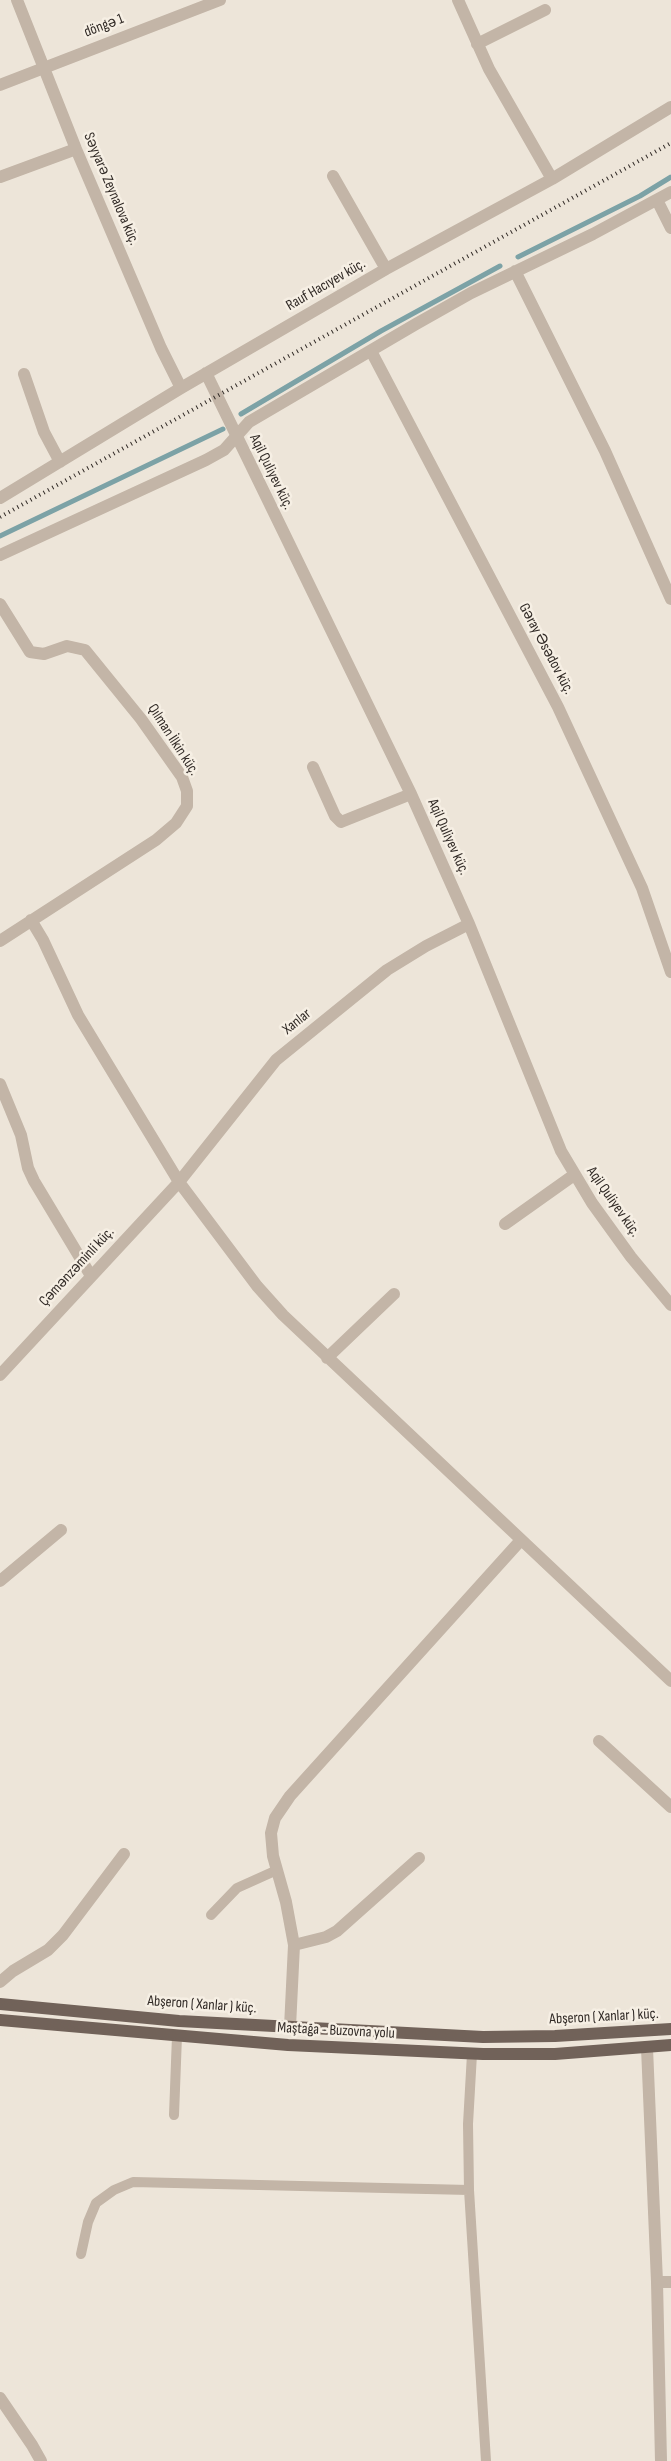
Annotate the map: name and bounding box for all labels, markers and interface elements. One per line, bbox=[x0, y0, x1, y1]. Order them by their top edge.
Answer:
street label: döngə 1 bbox=[82, 10, 126, 42]
street label: Səyyarə Zeynalova küç. bbox=[79, 130, 143, 248]
street label: Rauf Hacıyev küç. bbox=[283, 255, 369, 315]
street label: Aqil Quliyev küç. bbox=[245, 432, 297, 512]
street label: Gəray Əsədov küç. bbox=[514, 600, 578, 698]
street label: Qılman İlkin küç. bbox=[143, 701, 203, 779]
street label: Aqil Quliyev küç. bbox=[423, 796, 473, 878]
street label: Xanlar bbox=[279, 1005, 315, 1039]
street label: Aqil Quliyev küç. bbox=[582, 1164, 644, 1240]
street label: Çəmənzəminli küç. bbox=[36, 1224, 118, 1310]
street label: Abşeron ( Xanlar ) küç. bbox=[147, 1992, 257, 2018]
street label: Abşeron ( Xanlar ) küç. bbox=[549, 2005, 659, 2029]
street label: Maştağa - Buzovna yolu bbox=[277, 2019, 395, 2043]

